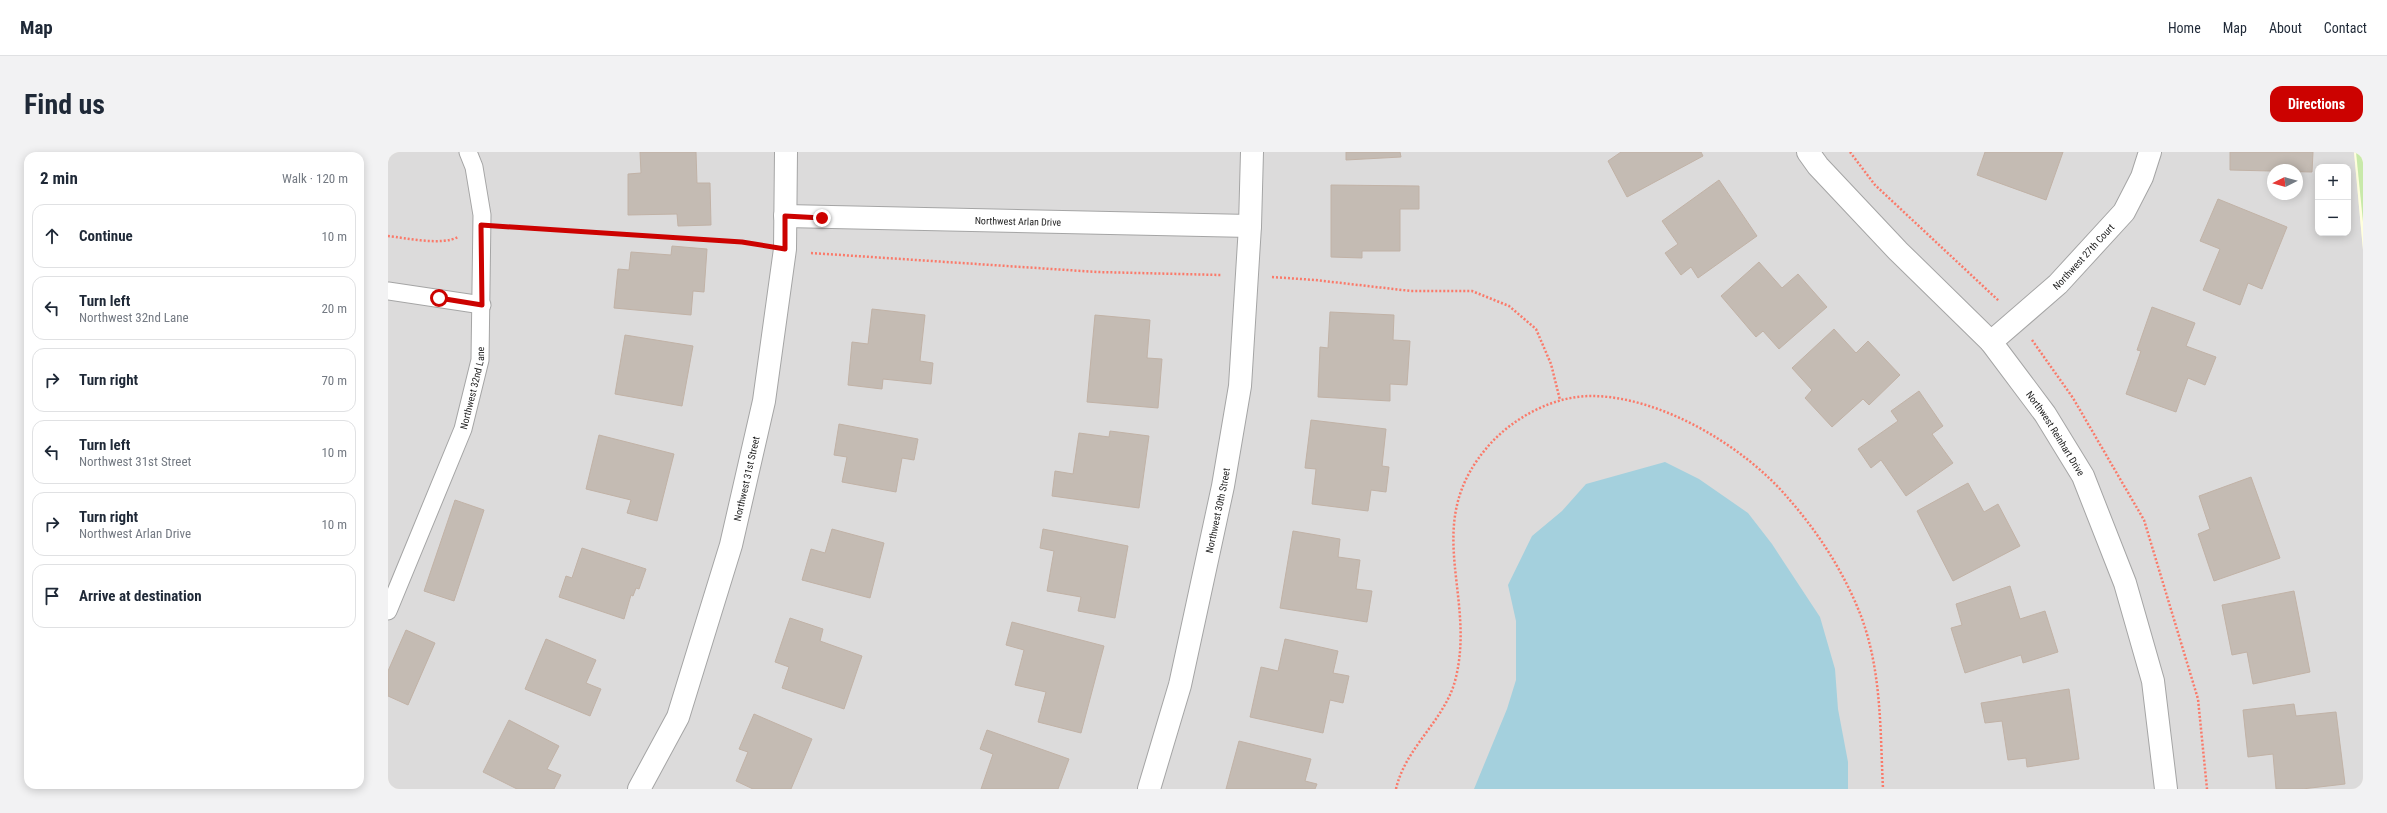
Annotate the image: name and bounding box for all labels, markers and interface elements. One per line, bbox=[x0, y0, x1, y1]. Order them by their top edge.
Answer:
text: Map bbox=[20, 16, 53, 39]
text: Home bbox=[2168, 20, 2201, 36]
text: Map bbox=[2223, 20, 2247, 36]
text: About bbox=[2269, 20, 2302, 36]
text: Contact bbox=[2324, 20, 2367, 36]
button: Directions bbox=[2270, 86, 2363, 122]
text: Find us bbox=[24, 88, 105, 121]
north arrow bbox=[2267, 164, 2303, 200]
map controls bbox=[2315, 164, 2351, 236]
button: + bbox=[2315, 164, 2351, 200]
text: 2 min bbox=[40, 168, 78, 188]
text: Walk · 120 m bbox=[282, 171, 348, 186]
button: − bbox=[2315, 200, 2351, 236]
route end bbox=[813, 209, 831, 227]
street label: Northwest Arlan Drive bbox=[975, 215, 1062, 228]
street label: Northwest 27th Court bbox=[2051, 222, 2116, 292]
icon: ahead bbox=[41, 225, 63, 247]
text: Continue bbox=[79, 227, 133, 245]
text: 10 m bbox=[321, 229, 347, 244]
route start bbox=[430, 289, 448, 307]
text: Turn left bbox=[79, 292, 130, 310]
icon: left bbox=[41, 297, 63, 319]
text: 20 m bbox=[321, 301, 347, 316]
text: Northwest 32nd Lane bbox=[79, 310, 189, 325]
street label: Northwest 32nd Lane bbox=[458, 346, 486, 430]
icon: right bbox=[41, 369, 63, 391]
text: Turn right bbox=[79, 371, 138, 389]
text: 70 m bbox=[321, 373, 347, 388]
street label: Northwest Reinhart Drive bbox=[2024, 389, 2087, 478]
street label: Northwest 31st Street bbox=[732, 435, 762, 522]
text: Turn left bbox=[79, 436, 130, 454]
icon: left bbox=[41, 441, 63, 463]
text: 10 m bbox=[321, 445, 347, 460]
text: Northwest 31st Street bbox=[79, 454, 191, 469]
street label: Northwest 30th Street bbox=[1204, 467, 1232, 554]
text: Turn right bbox=[79, 508, 138, 526]
icon: right bbox=[41, 513, 63, 535]
text: 10 m bbox=[321, 517, 347, 532]
text: Northwest Arlan Drive bbox=[79, 526, 191, 541]
icon: arrive bbox=[41, 585, 63, 607]
text: Arrive at destination bbox=[79, 587, 202, 605]

